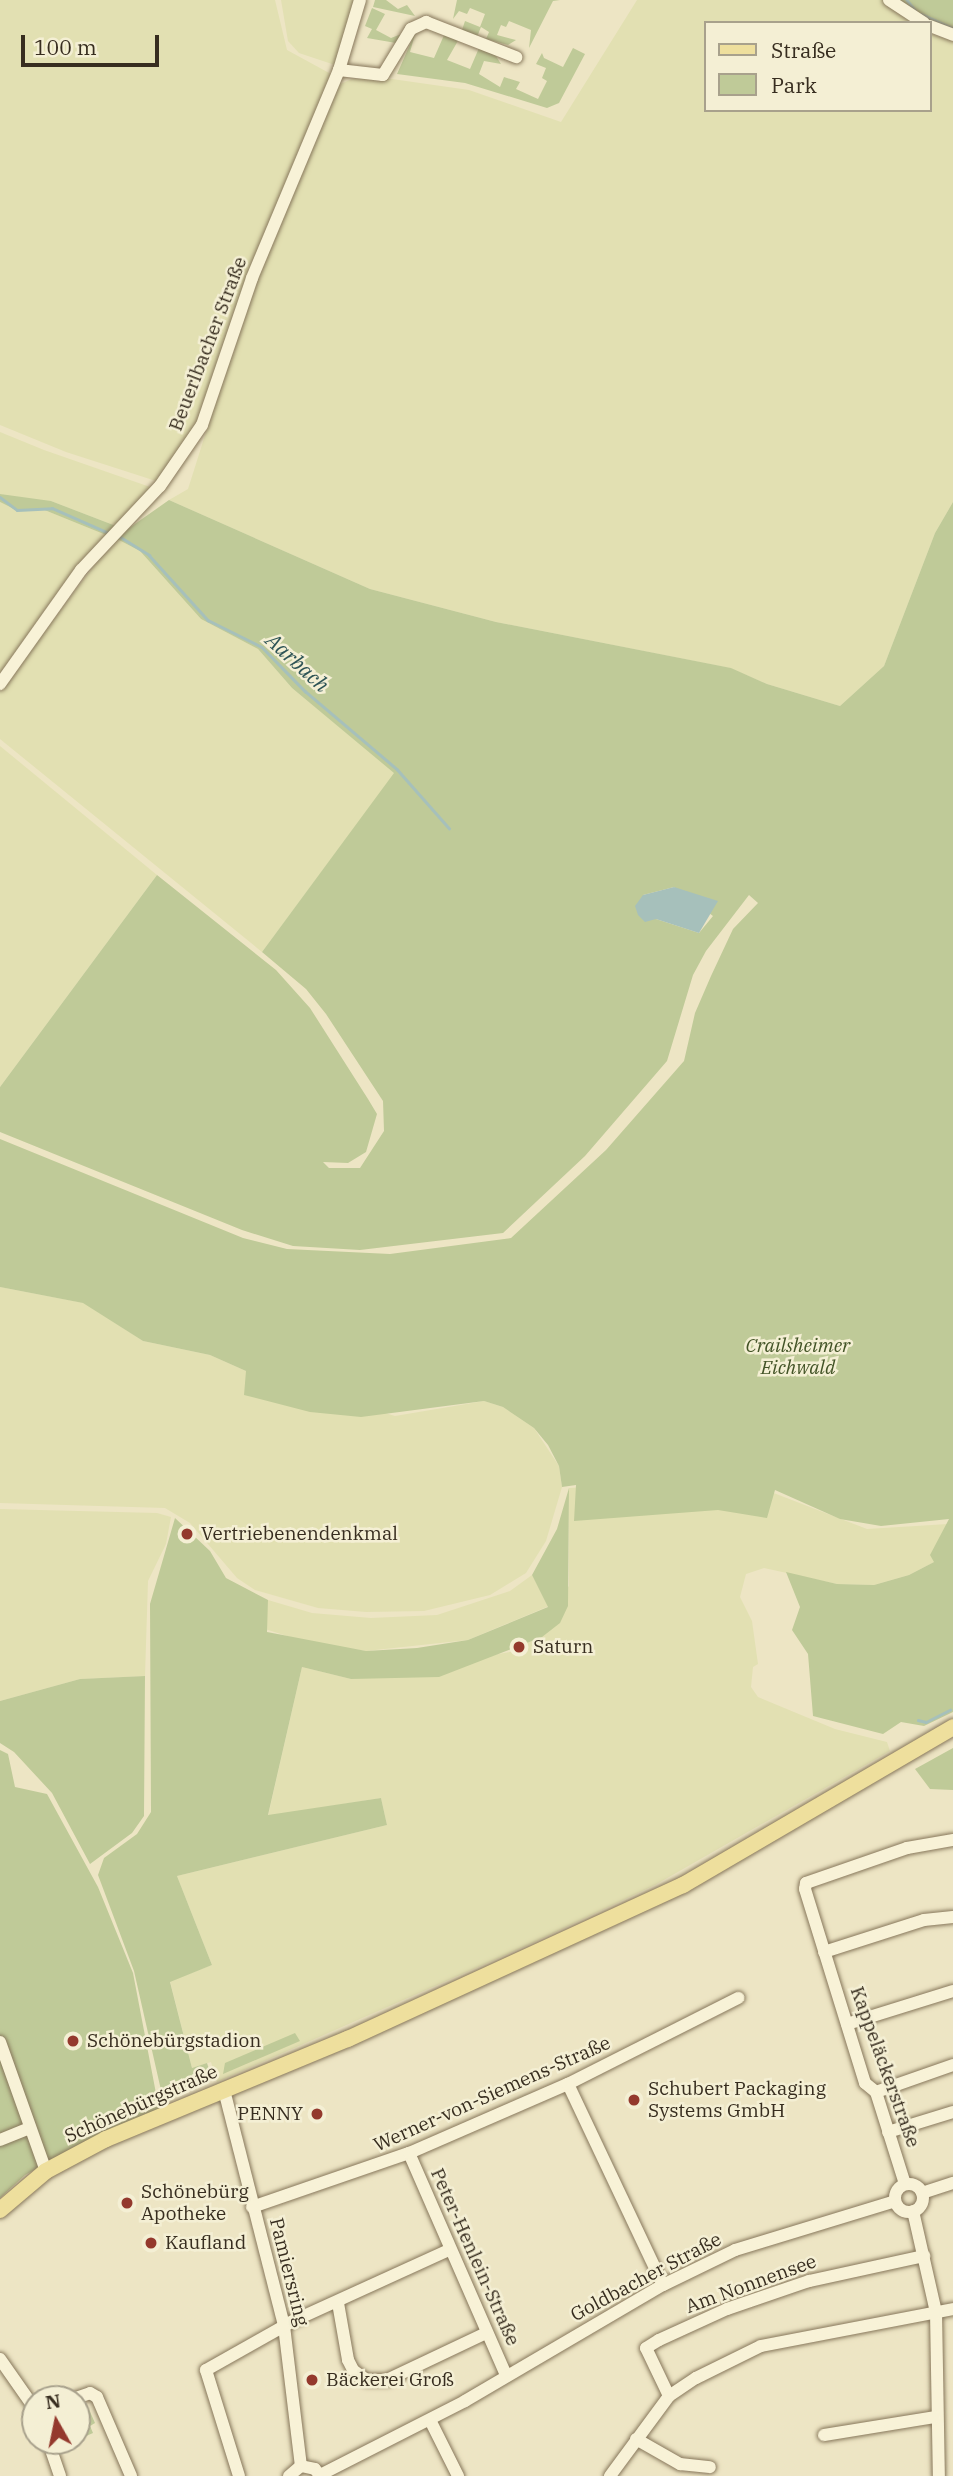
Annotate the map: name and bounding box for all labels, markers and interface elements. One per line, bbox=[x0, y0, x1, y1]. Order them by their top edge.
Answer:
scale bar bbox=[24, 21, 163, 65]
legend bbox=[704, 21, 932, 112]
text: 100 m bbox=[34, 33, 97, 61]
text: Straße bbox=[771, 36, 836, 64]
text: Park bbox=[771, 71, 817, 99]
street label: Beuerlbacher Straße bbox=[164, 254, 252, 434]
water label: Aarbach bbox=[261, 627, 335, 697]
park label: Crailsheimer Eichwald bbox=[746, 1335, 850, 1379]
place label: Vertriebenendenkmal bbox=[201, 1523, 398, 1545]
marker: Vertriebenendenkmal bbox=[179, 1526, 195, 1542]
place label: Saturn bbox=[533, 1636, 593, 1658]
marker: Saturn bbox=[511, 1639, 527, 1655]
street label: Kappeläckerstraße bbox=[845, 1983, 925, 2151]
place label: Schönebürgstadion bbox=[87, 2030, 261, 2052]
street label: Werner-von-Siemens-Straße bbox=[370, 2031, 614, 2157]
marker: Schönebürgstadion bbox=[65, 2033, 81, 2049]
street label: Schönebürgstraße bbox=[61, 2060, 221, 2148]
place label: Schubert Packaging Systems GmbH bbox=[648, 2078, 826, 2122]
marker: Schubert Packaging Systems GmbH bbox=[626, 2092, 642, 2108]
place label: PENNY bbox=[237, 2103, 303, 2125]
marker: PENNY bbox=[309, 2106, 325, 2122]
street label: Peter-Henlein-Straße bbox=[426, 2165, 524, 2349]
place label: Schönebürg Apotheke bbox=[141, 2181, 249, 2225]
marker: Schönebürg Apotheke bbox=[119, 2195, 135, 2211]
street label: Pamiersring bbox=[265, 2215, 313, 2329]
street label: Goldbacher Straße bbox=[567, 2228, 725, 2326]
place label: Kaufland bbox=[165, 2232, 246, 2254]
marker: Kaufland bbox=[143, 2235, 159, 2251]
street label: Am Nonnensee bbox=[683, 2250, 819, 2318]
place label: Bäckerei Groß bbox=[326, 2369, 454, 2391]
marker: Bäckerei Groß bbox=[304, 2372, 320, 2388]
north arrow bbox=[21, 2385, 91, 2455]
text: N bbox=[44, 2388, 62, 2414]

